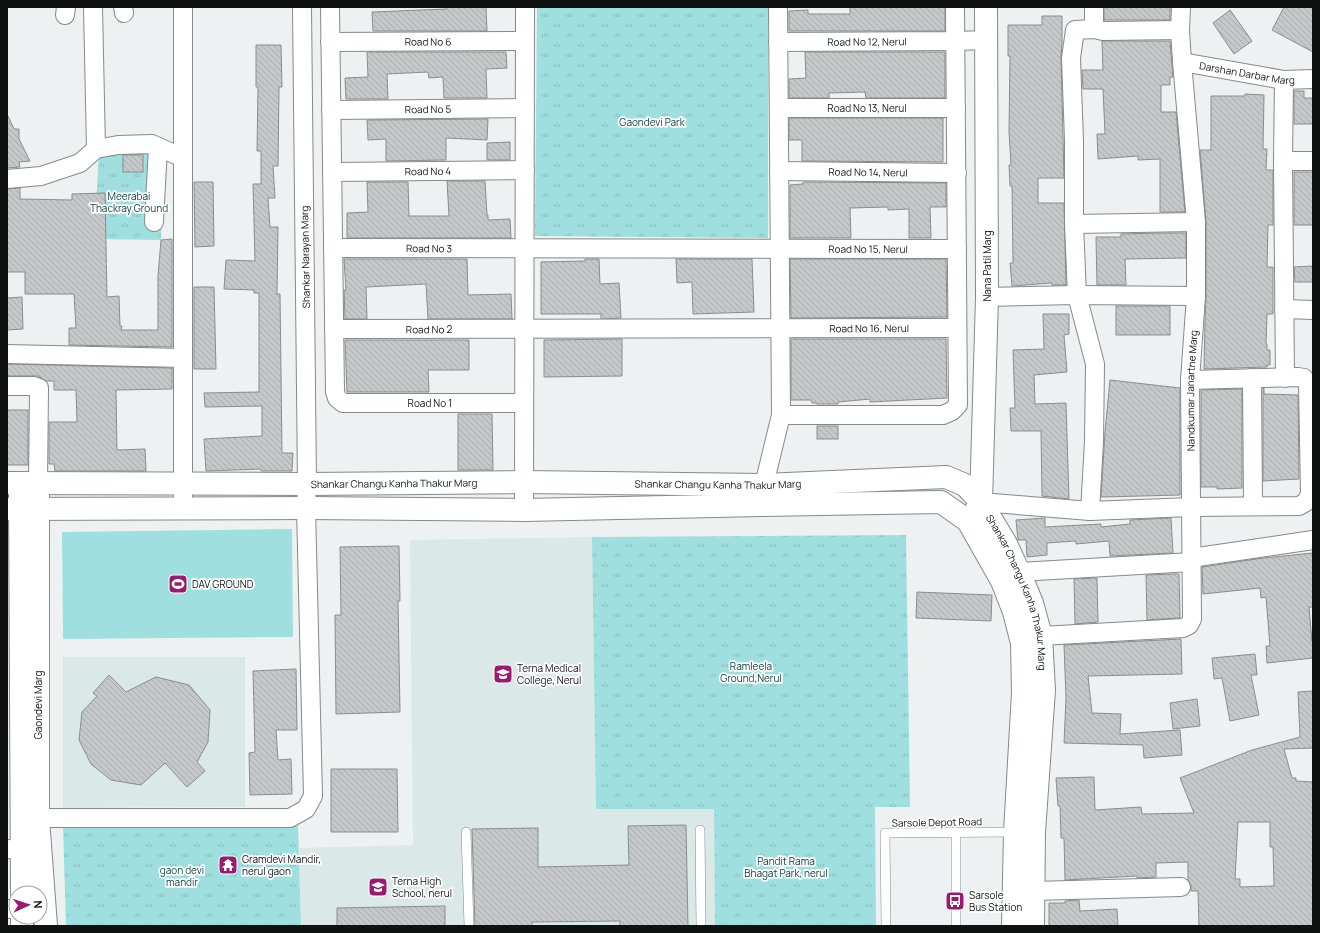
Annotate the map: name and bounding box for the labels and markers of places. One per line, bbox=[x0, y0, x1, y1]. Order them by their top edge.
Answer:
sports icon: DAV GROUND bbox=[167, 573, 189, 595]
place label: DAV GROUND bbox=[192, 577, 254, 591]
place label: Terna Medical College, Nerul bbox=[517, 661, 581, 687]
school or university icon: Terna Medical College, Nerul bbox=[492, 663, 514, 685]
place label: Gramdevi Mandir, nerul gaon bbox=[242, 852, 321, 878]
temple icon: Gramdevi Mandir, nerul gaon bbox=[217, 854, 239, 876]
place label: Terna High School, nerul bbox=[392, 874, 452, 900]
school or university icon: Terna High School, nerul bbox=[367, 876, 389, 898]
place label: Sarsole Bus Station bbox=[969, 888, 1022, 914]
bus stop icon: Sarsole Bus Station bbox=[944, 890, 966, 912]

